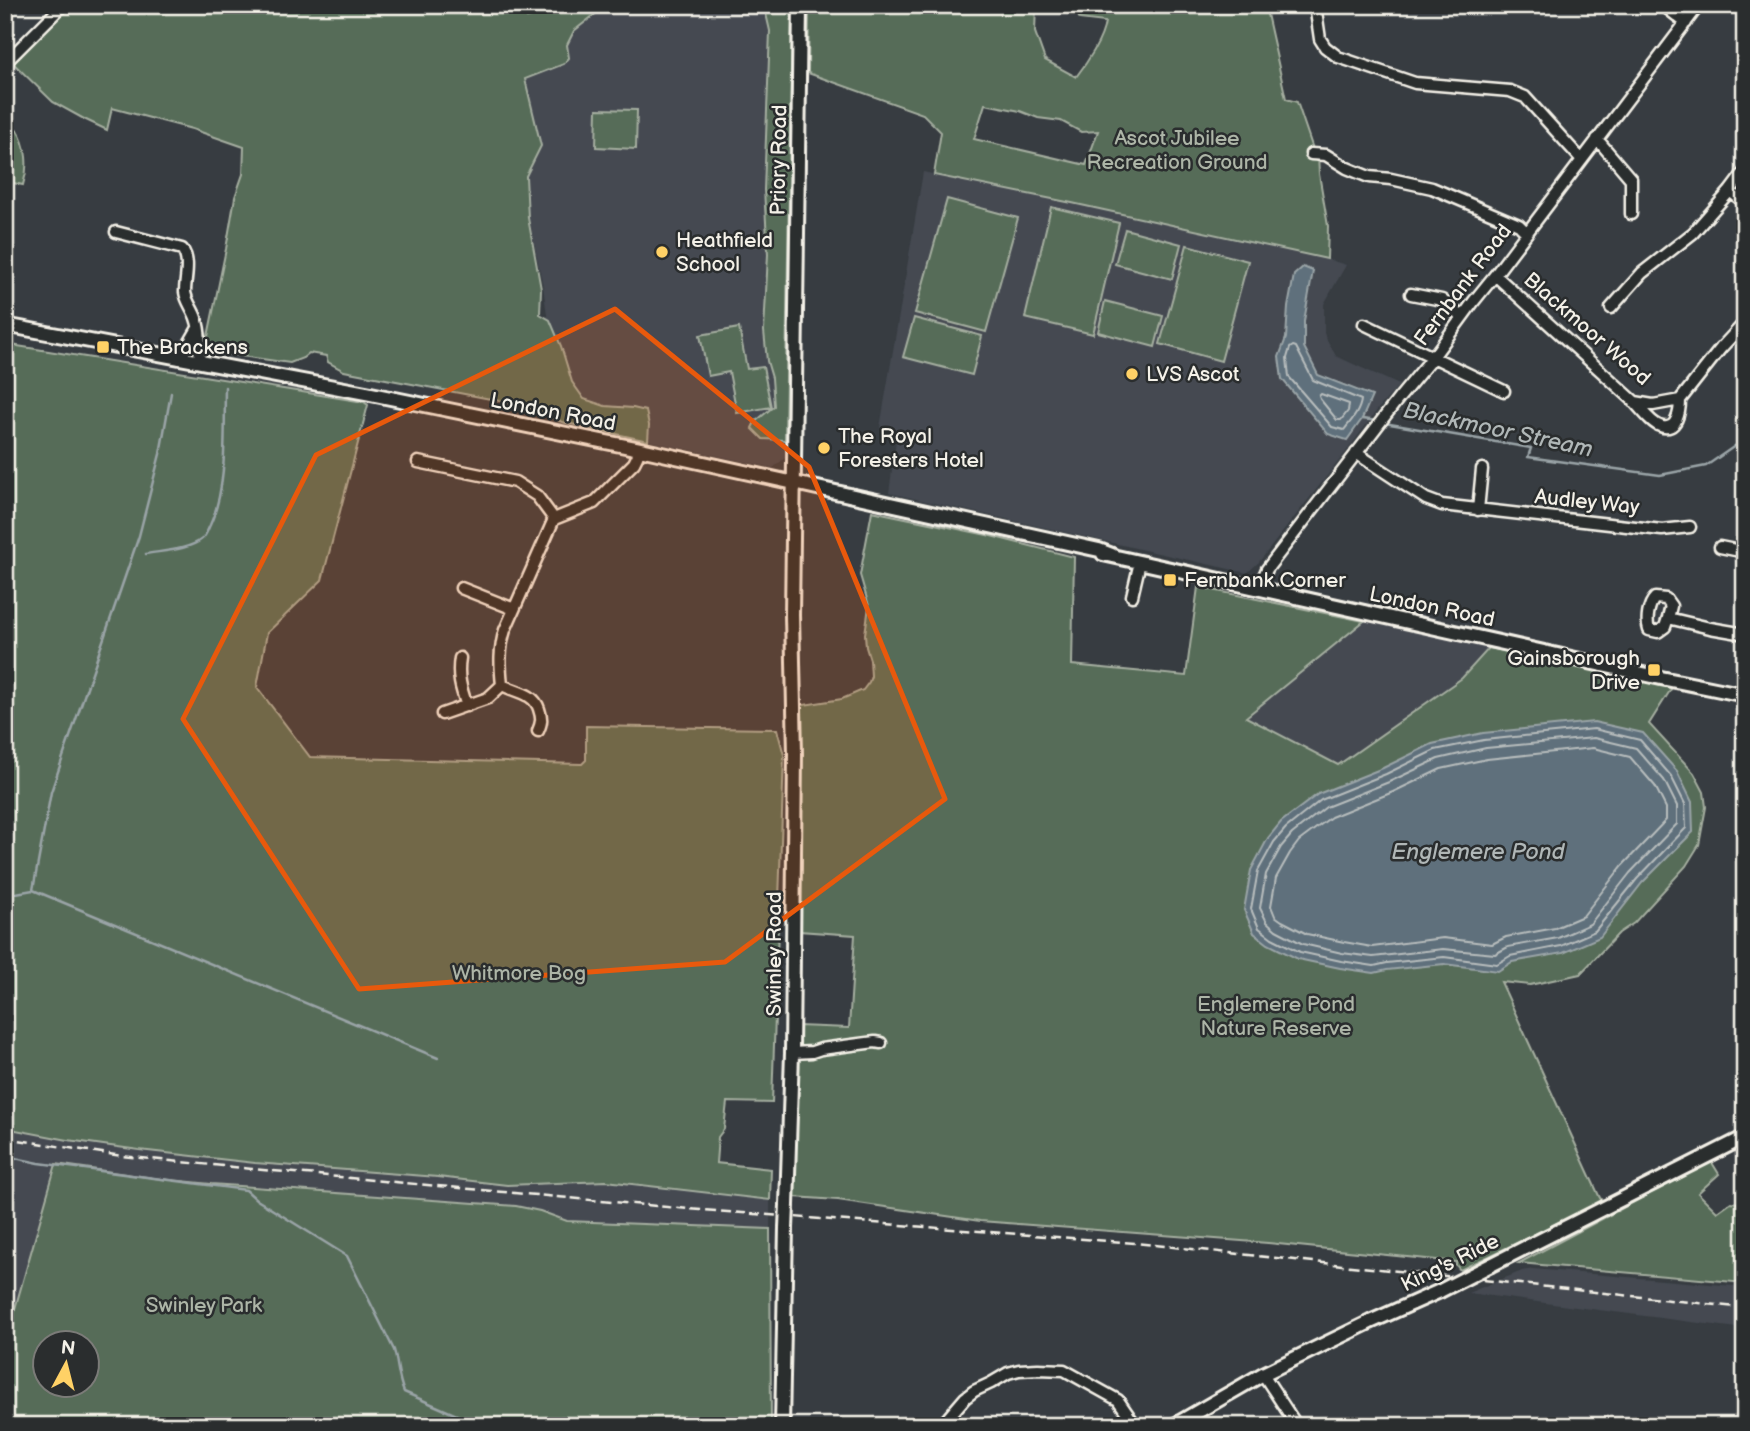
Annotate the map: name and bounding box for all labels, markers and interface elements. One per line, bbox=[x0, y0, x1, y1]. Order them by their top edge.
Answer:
street label: Priory Road bbox=[766, 104, 792, 216]
park label: Ascot Jubilee Recreation Ground bbox=[1086, 126, 1268, 175]
street label: Fernbank Road bbox=[1409, 219, 1517, 351]
place label: Heathfield School bbox=[676, 228, 773, 277]
marker: Heathfield School bbox=[654, 244, 670, 260]
street label: Blackmoor Wood bbox=[1519, 267, 1655, 391]
place label: The Brackens bbox=[117, 335, 248, 360]
marker: The Brackens bbox=[95, 339, 111, 355]
place label: LVS Ascot bbox=[1146, 362, 1240, 387]
marker: LVS Ascot bbox=[1124, 366, 1140, 382]
street label: London Road bbox=[488, 388, 618, 436]
water label: Blackmoor Stream bbox=[1401, 396, 1595, 464]
place label: The Royal Foresters Hotel bbox=[838, 424, 984, 473]
marker: The Royal Foresters Hotel bbox=[816, 440, 832, 456]
street label: Audley Way bbox=[1533, 484, 1641, 520]
place label: Fernbank Corner bbox=[1184, 568, 1346, 593]
marker: Fernbank Corner bbox=[1162, 572, 1178, 588]
street label: London Road bbox=[1367, 582, 1497, 632]
place label: Gainsborough Drive bbox=[1507, 646, 1640, 695]
marker: Gainsborough Drive bbox=[1646, 662, 1662, 678]
water label: Englemere Pond bbox=[1391, 838, 1566, 866]
street label: Swinley Road bbox=[762, 892, 787, 1016]
park label: Whitmore Bog bbox=[452, 961, 586, 986]
park label: Englemere Pond Nature Reserve bbox=[1197, 992, 1355, 1041]
street label: King's Ride bbox=[1397, 1229, 1503, 1297]
park label: Swinley Park bbox=[146, 1293, 263, 1318]
north arrow bbox=[32, 1330, 102, 1400]
text: N bbox=[59, 1336, 76, 1361]

